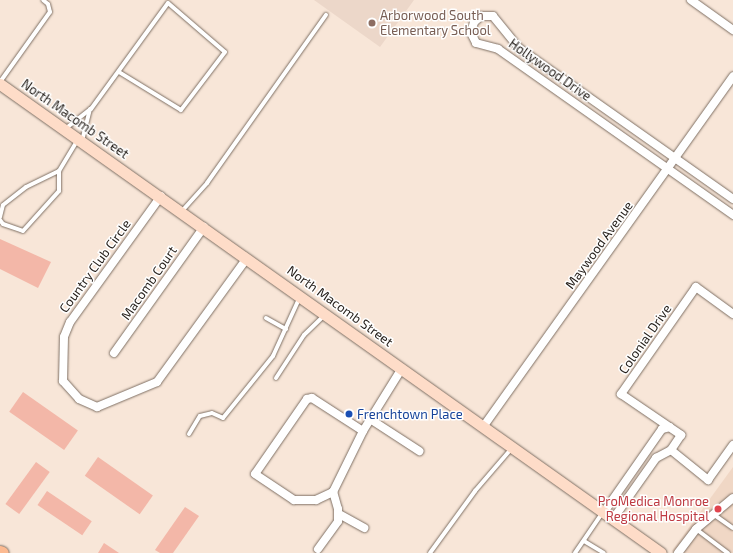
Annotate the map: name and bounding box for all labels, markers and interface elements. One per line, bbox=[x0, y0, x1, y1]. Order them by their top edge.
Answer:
place label: Arborwood South Elementary School bbox=[380, 8, 491, 39]
marker: Arborwood South Elementary School bbox=[367, 18, 377, 28]
street label: Hollywood Drive bbox=[506, 36, 594, 104]
street label: North Macomb Street bbox=[18, 76, 132, 162]
street label: Maywood Avenue bbox=[562, 198, 636, 292]
street label: Country Club Circle bbox=[56, 216, 134, 316]
street label: Macomb Court bbox=[118, 243, 180, 323]
street label: North Macomb Street bbox=[284, 262, 396, 350]
street label: Colonial Drive bbox=[615, 301, 675, 377]
place label: Frenchtown Place bbox=[357, 406, 463, 422]
marker: Frenchtown Place bbox=[344, 409, 354, 419]
place label: ProMedica Monroe Regional Hospital bbox=[598, 494, 709, 525]
marker: ProMedica Monroe Regional Hospital bbox=[712, 503, 724, 515]

